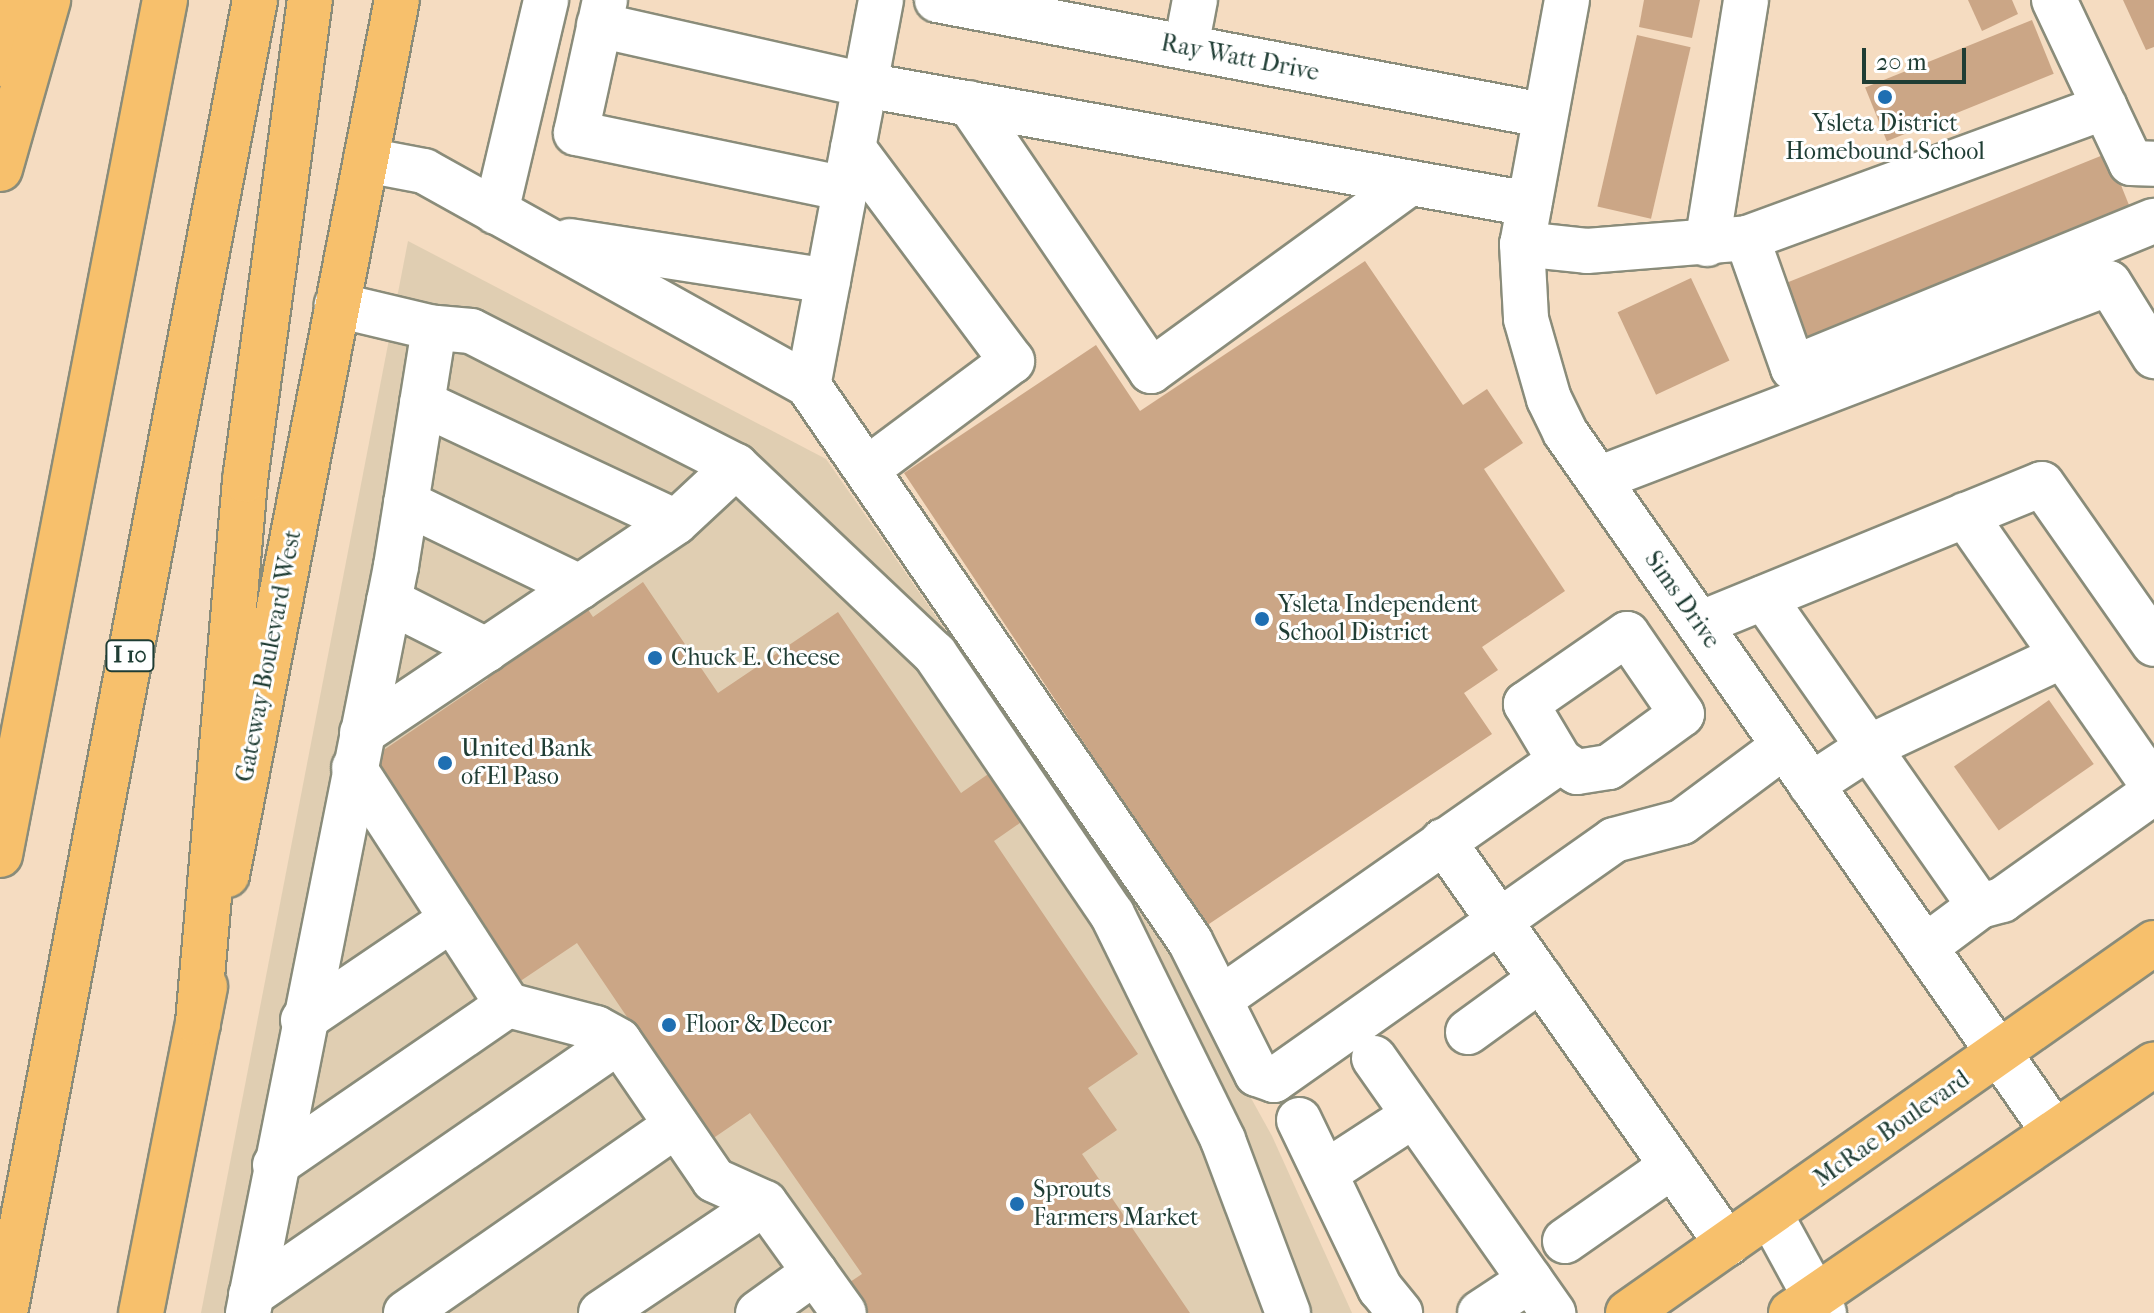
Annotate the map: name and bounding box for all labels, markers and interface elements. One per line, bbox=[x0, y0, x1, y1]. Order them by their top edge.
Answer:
street label: Ray Watt Drive bbox=[1159, 29, 1321, 87]
scale bar bbox=[1866, 32, 1970, 82]
text: 20 m bbox=[1876, 48, 1927, 76]
marker: Ysleta District Homebound School bbox=[1876, 88, 1894, 106]
place label: Ysleta District Homebound School bbox=[1785, 110, 1985, 166]
street label: Gateway Boulevard West bbox=[230, 528, 308, 784]
street label: Sims Drive bbox=[1638, 546, 1726, 654]
place label: Ysleta Independent School District bbox=[1278, 591, 1479, 647]
marker: Ysleta Independent School District bbox=[1253, 610, 1271, 628]
road number: I 10 bbox=[104, 638, 156, 674]
place label: Chuck E. Cheese bbox=[671, 644, 840, 672]
marker: Chuck E. Cheese bbox=[646, 649, 664, 667]
place label: United Bank of El Paso bbox=[461, 735, 592, 791]
marker: United Bank of El Paso bbox=[436, 754, 454, 772]
place label: Floor & Decor bbox=[685, 1011, 832, 1039]
marker: Floor & Decor bbox=[660, 1016, 678, 1034]
street label: McRae Boulevard bbox=[1809, 1065, 1975, 1193]
place label: Sprouts Farmers Market bbox=[1033, 1176, 1198, 1232]
marker: Sprouts Farmers Market bbox=[1008, 1195, 1026, 1213]

